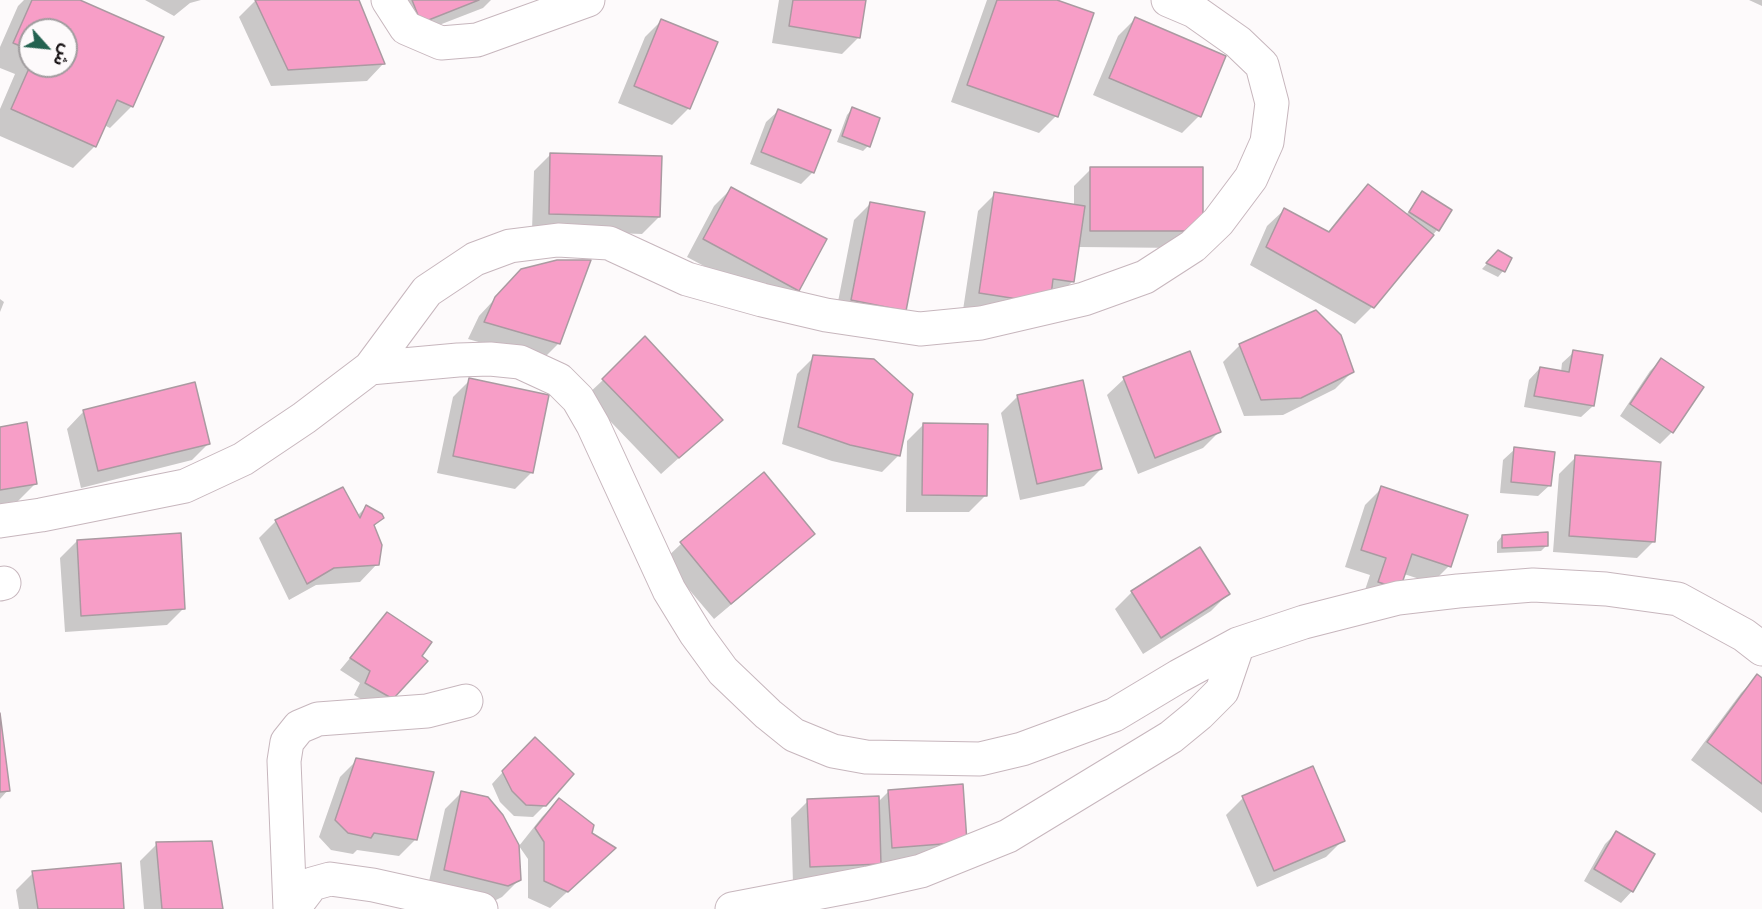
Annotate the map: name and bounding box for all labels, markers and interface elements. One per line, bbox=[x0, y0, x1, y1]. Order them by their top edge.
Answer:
north arrow bbox=[18, 18, 78, 78]
text: ش bbox=[47, 40, 78, 70]

